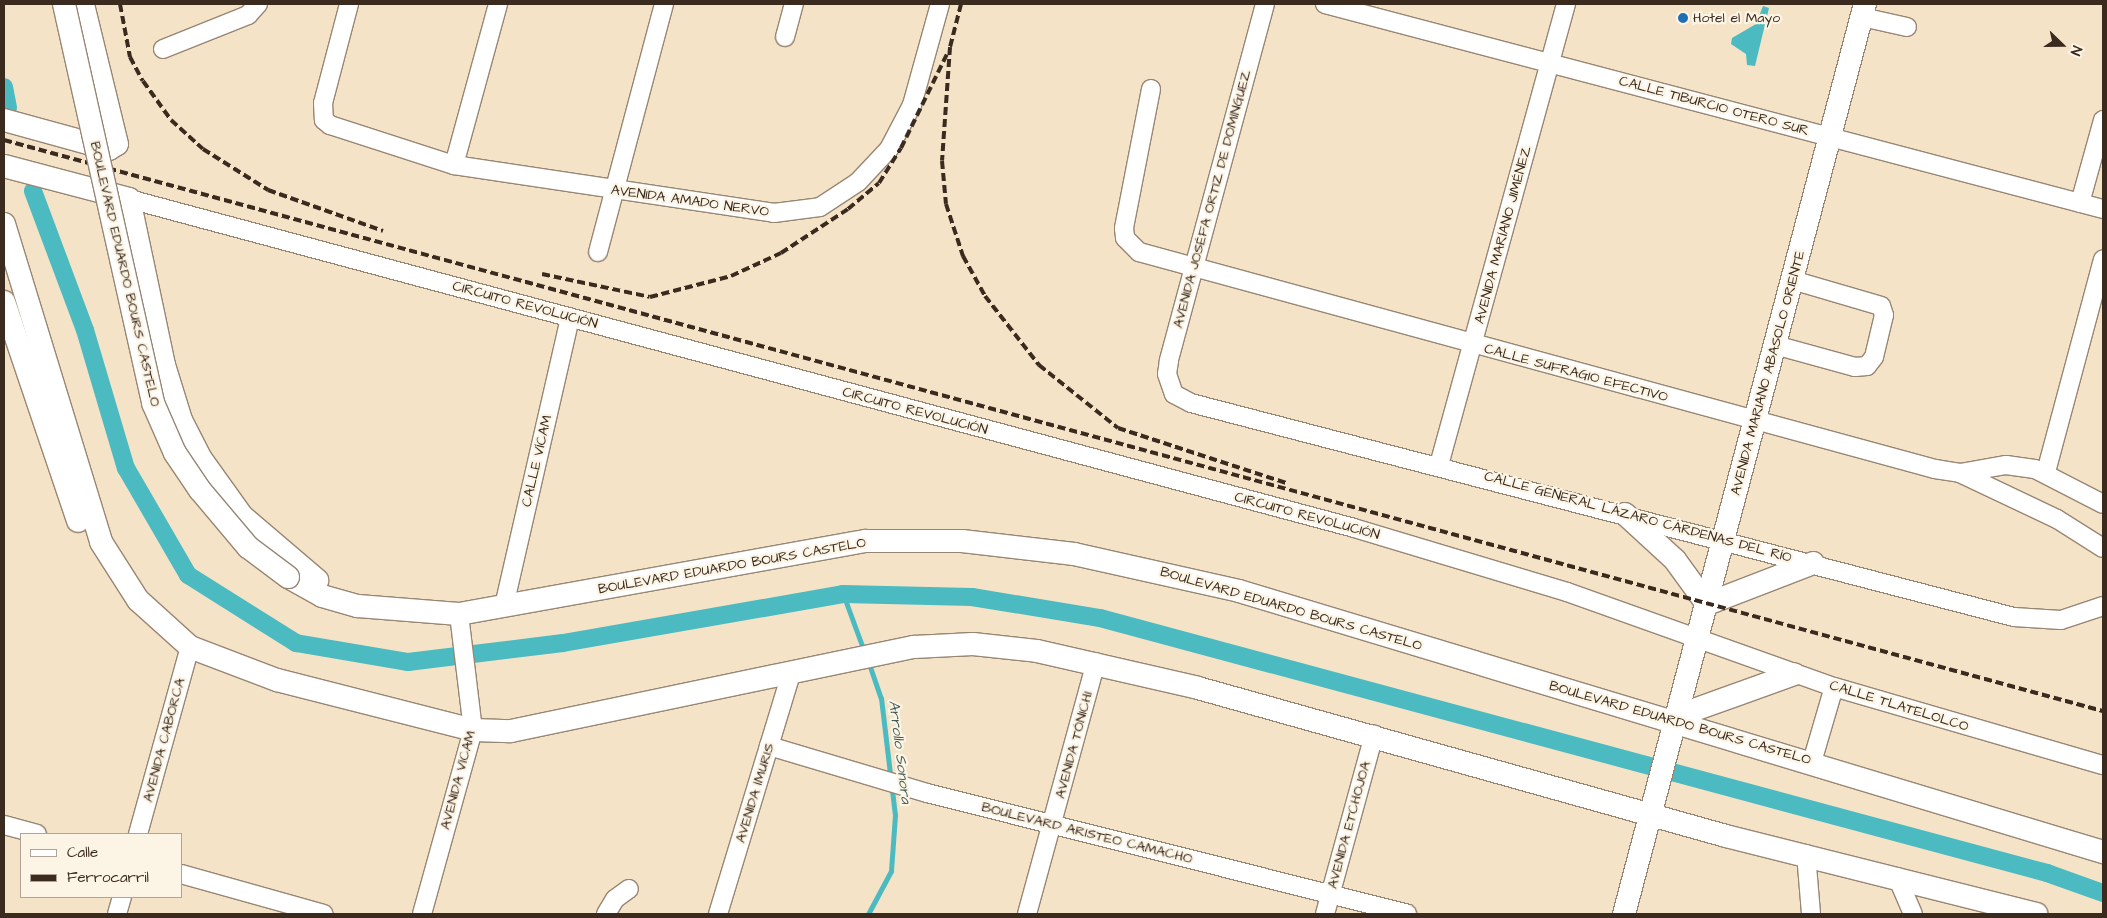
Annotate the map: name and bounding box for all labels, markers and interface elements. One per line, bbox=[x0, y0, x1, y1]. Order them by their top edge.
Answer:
place label: Hotel el Mayo bbox=[1693, 10, 1780, 26]
marker: Hotel el Mayo bbox=[1677, 12, 1689, 24]
north arrow bbox=[2037, 20, 2087, 70]
text: N bbox=[2065, 43, 2087, 58]
street label: AVENIDA JOSÉFA ORTIZ DE DOMÍNGUEZ bbox=[1169, 68, 1255, 330]
street label: CALLE TIBURCIO OTERO SUR bbox=[1617, 73, 1811, 139]
street label: BOULEVARD EDUARDO BOURS CASTELO bbox=[86, 140, 164, 408]
street label: AVENIDA MARÍANO JIMÉNEZ bbox=[1471, 144, 1535, 326]
street label: AVENIDA AMADO NERVO bbox=[610, 182, 770, 220]
street label: AVENIDA MARIANO ABASOLO ORIENTE bbox=[1727, 249, 1809, 497]
street label: CIRCUITO REVOLUCIÓN bbox=[450, 278, 600, 332]
street label: CALLE SUFRAGIO EFECTIVO bbox=[1482, 340, 1670, 406]
street label: CIRCUITO REVOLUCIÓN bbox=[840, 384, 990, 438]
street label: CALLE VÍCAM bbox=[518, 414, 556, 508]
street label: CALLE GENERAL LÁZARO CÁRDENAS DEL RÍO bbox=[1482, 468, 1794, 566]
street label: CIRCUITO REVOLUCIÓN bbox=[1232, 489, 1382, 543]
street label: BOULEVARD EDUARDO BOURS CASTELO bbox=[597, 534, 867, 598]
street label: BOULEVARD EDUARDO BOURS CASTELO bbox=[1158, 564, 1424, 654]
street label: AVENIDA CABORCA bbox=[139, 676, 189, 804]
street label: CALLE TLATELOLCO bbox=[1827, 677, 1971, 735]
street label: BOULEVARD EDUARDO BOURS CASTELO bbox=[1547, 678, 1813, 768]
street label: AVENIDA TÓNICHI bbox=[1052, 690, 1096, 800]
water label: Arrollo Sonora bbox=[885, 699, 915, 805]
street label: AVENIDA VÍCAM bbox=[437, 729, 479, 831]
street label: AVENIDA ÍMURIS bbox=[732, 741, 778, 845]
street label: AVENIDA ETCHOJOA bbox=[1324, 760, 1374, 890]
street label: BOULEVARD ARISTEO CAMACHO bbox=[980, 799, 1194, 867]
legend bbox=[20, 833, 182, 898]
text: Calle bbox=[67, 842, 98, 863]
text: Ferrocarril bbox=[67, 867, 149, 888]

